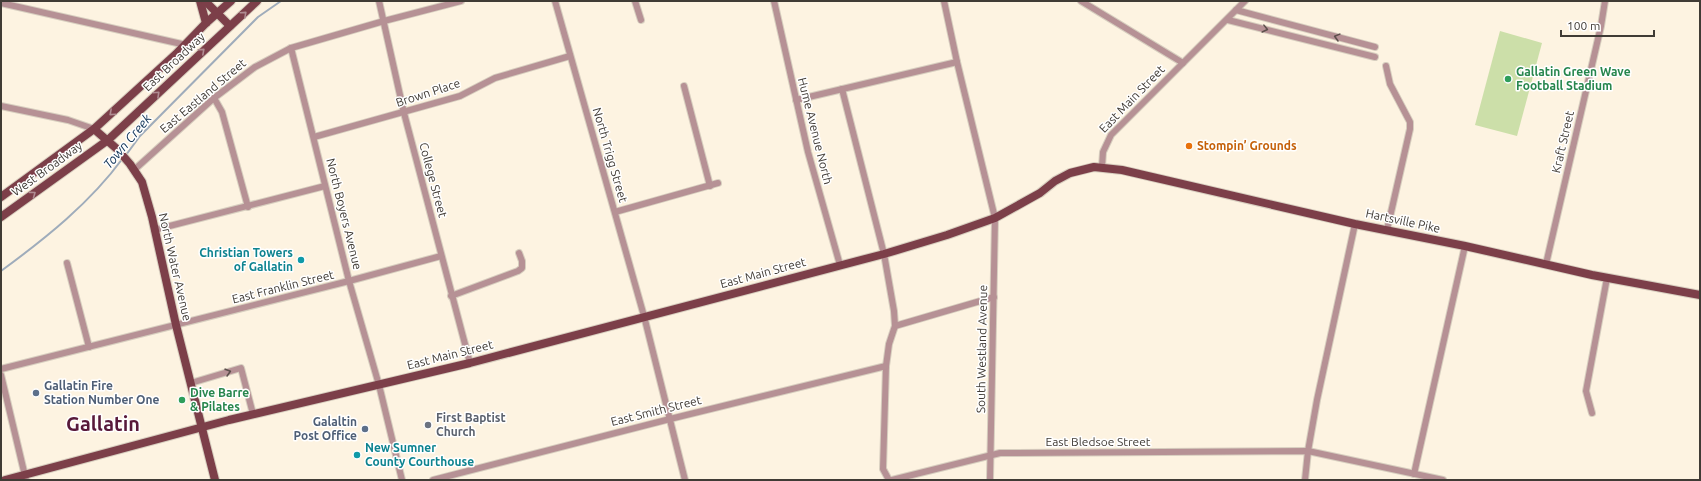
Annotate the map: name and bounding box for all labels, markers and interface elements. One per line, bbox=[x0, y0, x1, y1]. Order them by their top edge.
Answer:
one-way arrow bbox=[239, 11, 246, 18]
scale bar bbox=[1561, 12, 1654, 38]
text: 100 m bbox=[1567, 19, 1600, 32]
one-way arrow bbox=[1262, 24, 1269, 33]
street label: East Broadway bbox=[140, 30, 207, 93]
one-way arrow bbox=[1334, 34, 1341, 42]
one-way arrow bbox=[197, 48, 205, 56]
street label: East Eastland Street bbox=[157, 56, 248, 135]
street label: East Main Street bbox=[1096, 62, 1167, 135]
place label: Gallatin Green Wave Football Stadium bbox=[1516, 65, 1631, 92]
marker: Gallatin Green Wave Football Stadium bbox=[1503, 74, 1513, 84]
street label: Brown Place bbox=[394, 76, 462, 109]
street label: Hume Avenue North bbox=[796, 76, 835, 186]
one-way arrow bbox=[152, 92, 159, 99]
street label: North Trigg Street bbox=[591, 106, 630, 204]
one-way arrow bbox=[110, 108, 117, 115]
street label: Kraft Street bbox=[1549, 109, 1576, 174]
water label: Town Creek bbox=[100, 111, 154, 171]
street label: West Broadway bbox=[9, 139, 85, 198]
place label: Stompin’ Grounds bbox=[1197, 139, 1297, 152]
street label: College Street bbox=[417, 141, 450, 219]
marker: Stompin’ Grounds bbox=[1184, 141, 1194, 151]
street label: North Boyers Avenue bbox=[324, 157, 365, 271]
one-way arrow bbox=[28, 192, 35, 199]
street label: Hartsville Pike bbox=[1365, 206, 1442, 235]
street label: North Water Avenue bbox=[157, 212, 194, 322]
place label: Christian Towers of Gallatin bbox=[199, 246, 293, 273]
marker: Christian Towers of Gallatin bbox=[296, 255, 306, 265]
street label: East Main Street bbox=[719, 255, 807, 290]
street label: East Franklin Street bbox=[231, 268, 335, 305]
street label: South Westland Avenue bbox=[974, 285, 989, 413]
street label: East Main Street bbox=[406, 337, 495, 371]
one-way arrow bbox=[225, 368, 232, 377]
place label: Gallatin Fire Station Number One bbox=[44, 379, 160, 406]
place label: Dive Barre & Pilates bbox=[190, 386, 249, 413]
marker: Gallatin Fire Station Number One bbox=[31, 388, 41, 398]
street label: East Smith Street bbox=[609, 393, 703, 428]
marker: Dive Barre & Pilates bbox=[177, 395, 187, 405]
place label: First Baptist Church bbox=[436, 411, 506, 438]
district label: Gallatin bbox=[66, 412, 140, 435]
place label: Galaltin Post Office bbox=[293, 415, 357, 442]
marker: First Baptist Church bbox=[423, 420, 433, 430]
marker: Galaltin Post Office bbox=[360, 424, 370, 434]
street label: East Bledsoe Street bbox=[1045, 435, 1151, 448]
place label: New Sumner County Courthouse bbox=[365, 441, 474, 468]
marker: New Sumner County Courthouse bbox=[352, 450, 362, 460]

